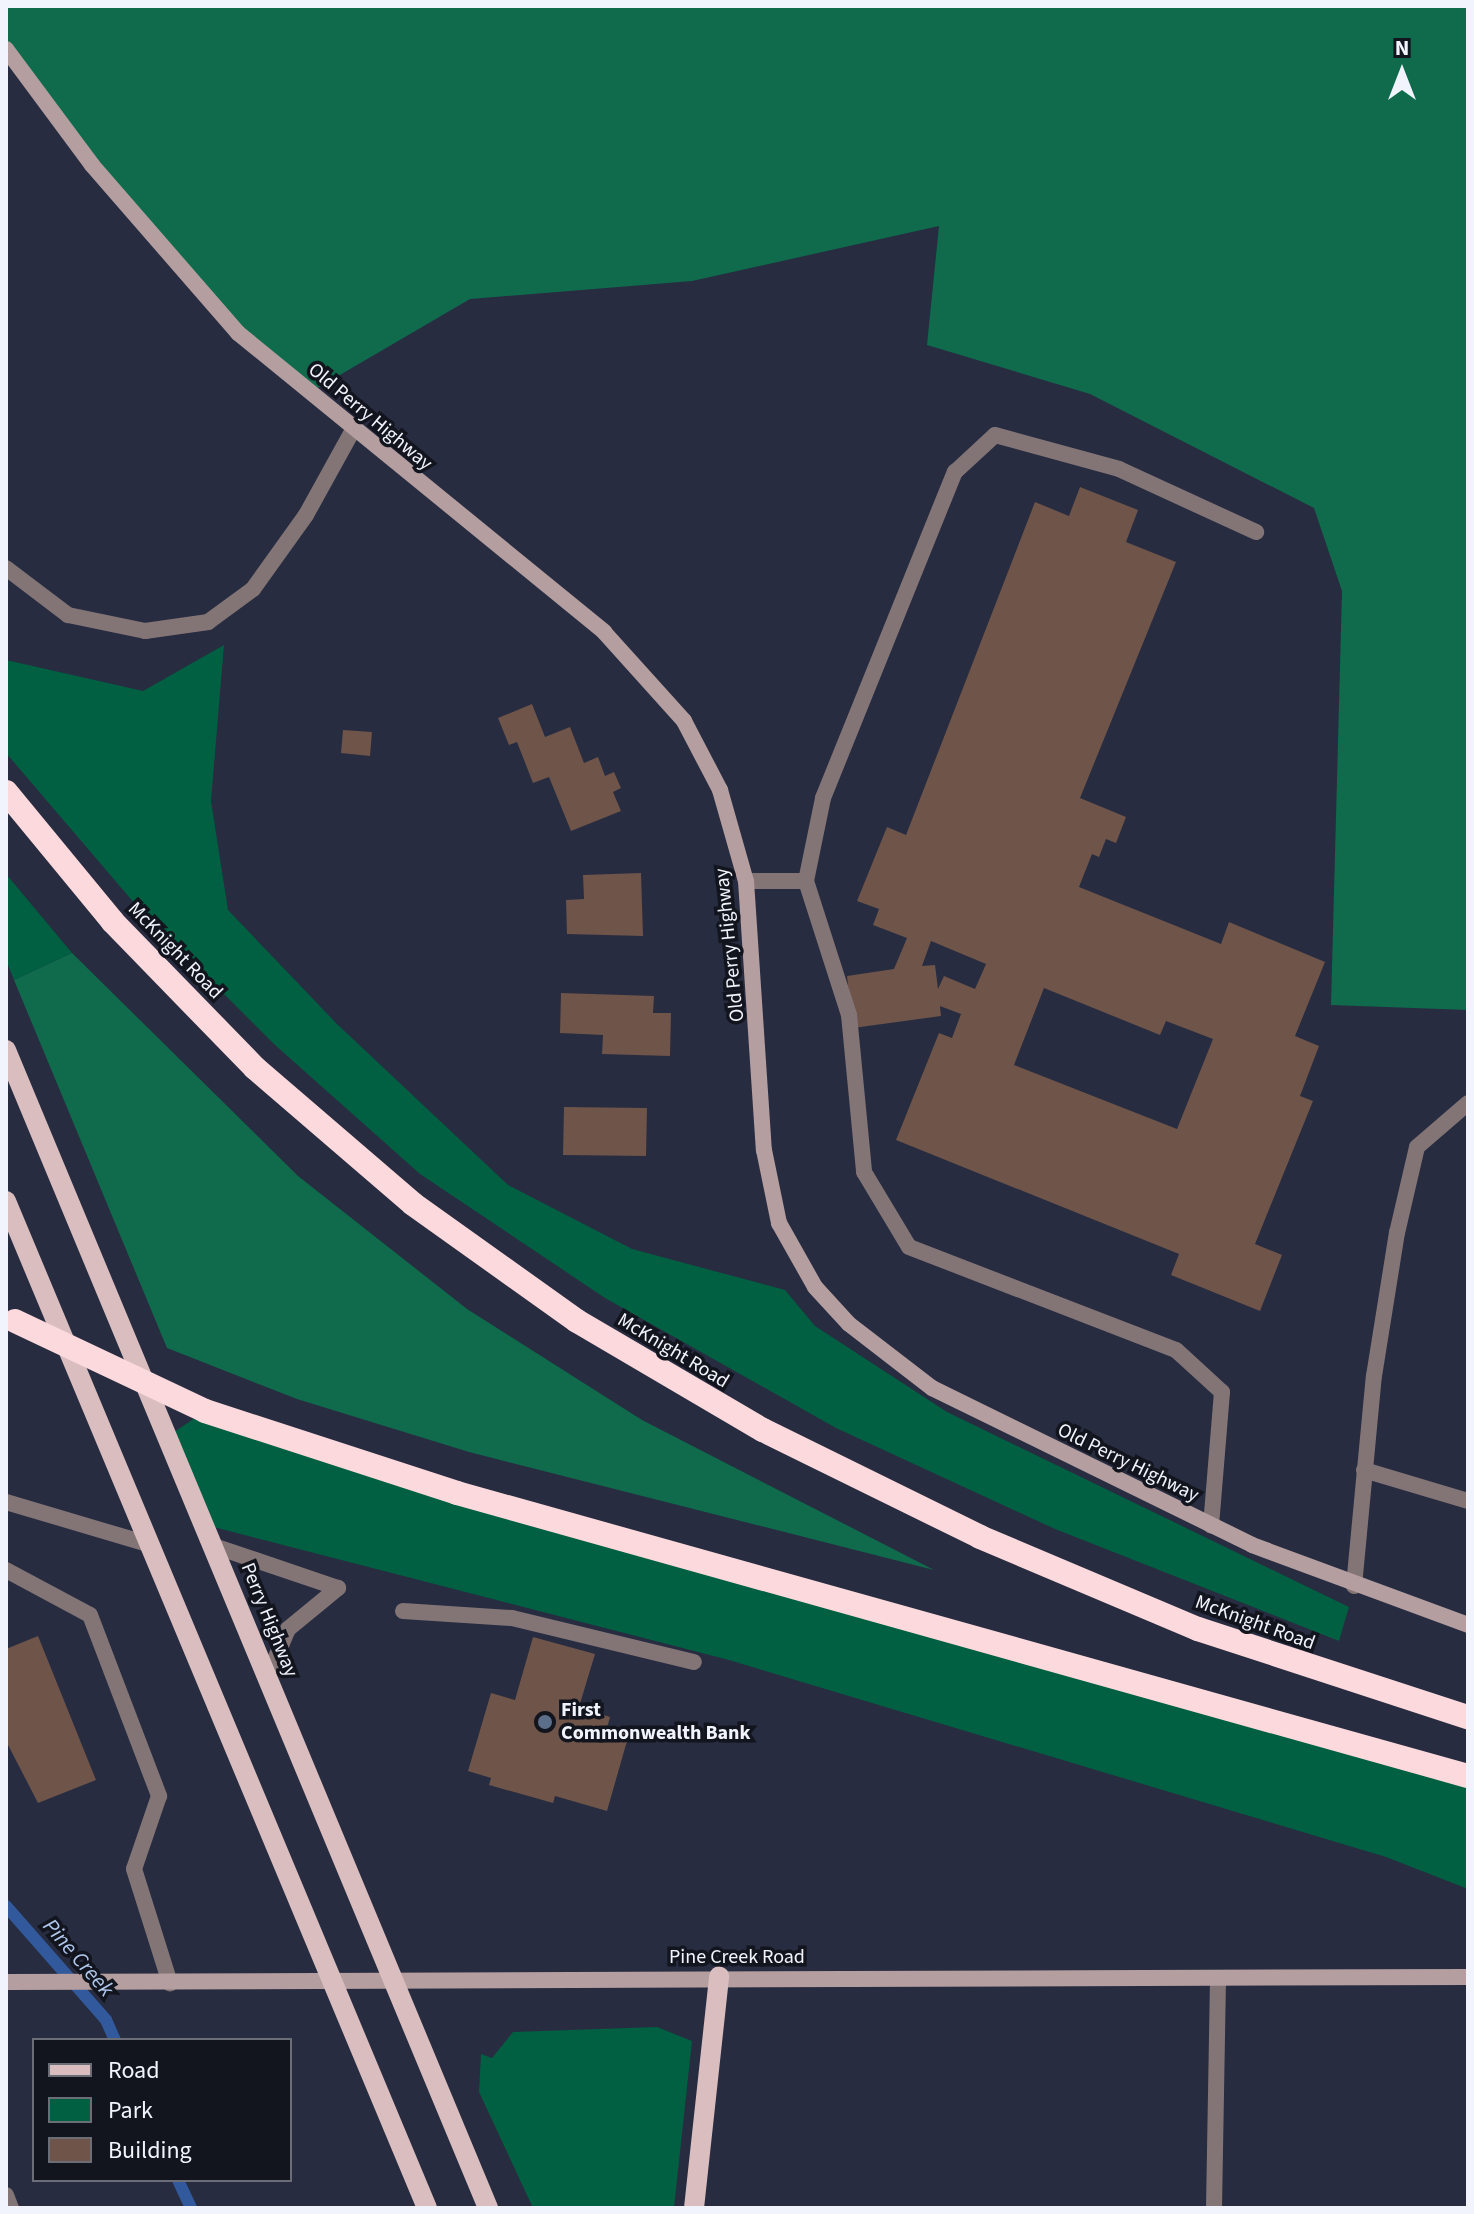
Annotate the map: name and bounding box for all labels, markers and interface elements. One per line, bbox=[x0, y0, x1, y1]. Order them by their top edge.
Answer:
north arrow bbox=[1362, 32, 1442, 112]
text: N bbox=[1395, 32, 1409, 64]
street label: Old Perry Highway bbox=[303, 358, 437, 476]
street label: Old Perry Highway bbox=[710, 867, 750, 1023]
street label: McKnight Road bbox=[123, 897, 227, 1005]
street label: McKnight Road bbox=[613, 1308, 733, 1394]
street label: Old Perry Highway bbox=[1053, 1418, 1203, 1508]
street label: Perry Highway bbox=[235, 1559, 303, 1681]
street label: McKnight Road bbox=[1192, 1590, 1318, 1656]
place label: First Commonwealth Bank bbox=[561, 1698, 750, 1745]
marker: First Commonwealth Bank bbox=[536, 1713, 554, 1731]
water label: Pine Creek bbox=[37, 1914, 119, 2002]
street label: Pine Creek Road bbox=[669, 1945, 805, 1969]
legend bbox=[32, 2038, 292, 2182]
text: Road bbox=[108, 2053, 160, 2088]
text: Park bbox=[108, 2093, 153, 2128]
text: Building bbox=[108, 2133, 192, 2168]

